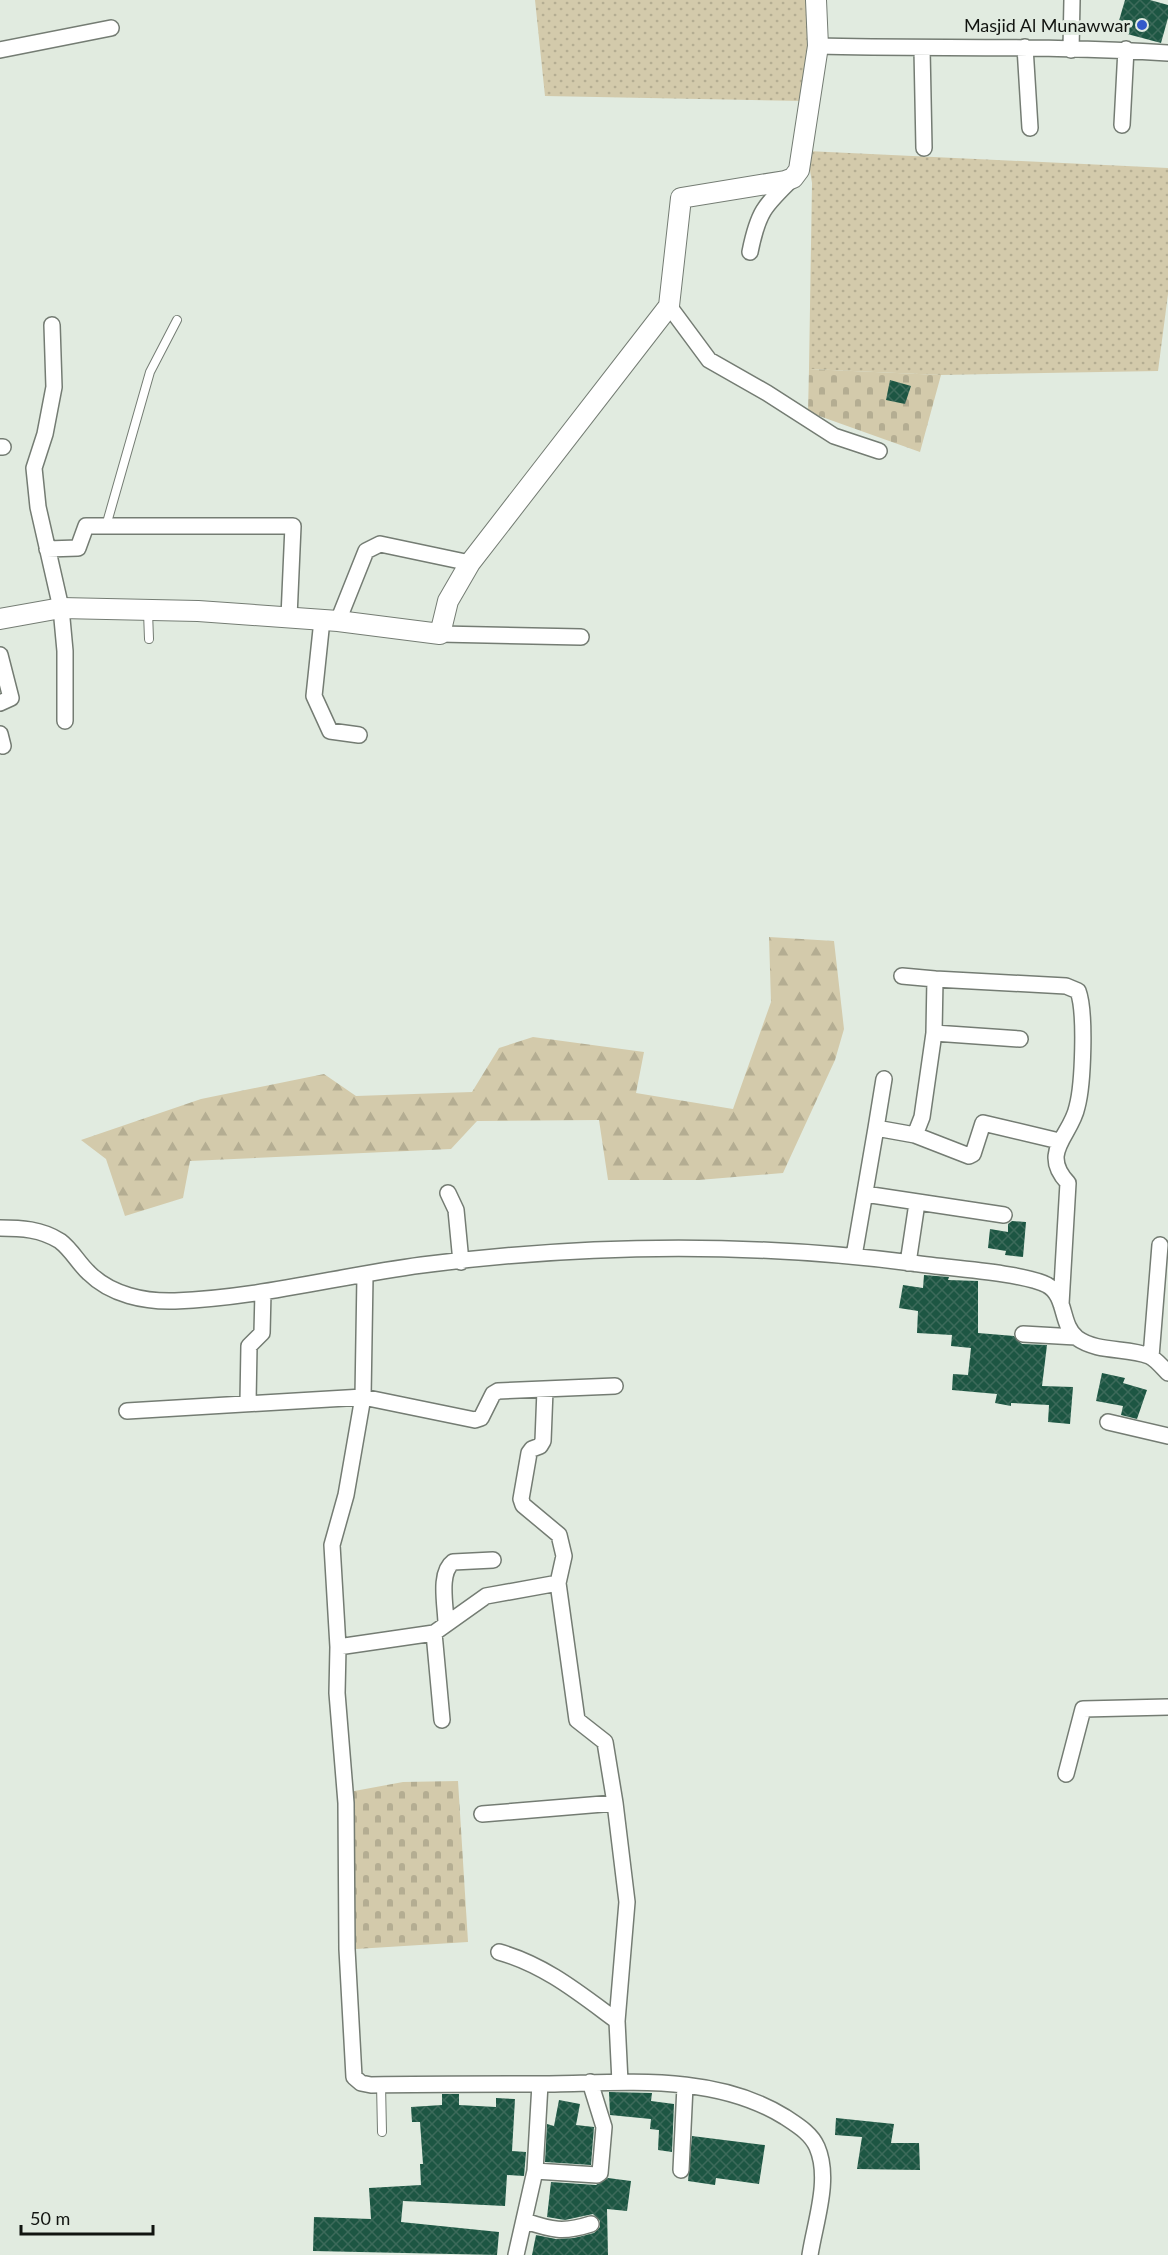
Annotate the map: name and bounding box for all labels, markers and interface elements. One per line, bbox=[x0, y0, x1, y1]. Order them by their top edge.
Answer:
place label: Masjid Al Munawwar bbox=[964, 14, 1130, 36]
marker: Masjid Al Munawwar bbox=[1135, 18, 1149, 32]
scale bar bbox=[21, 2198, 153, 2236]
text: 50 m bbox=[30, 2207, 70, 2229]

